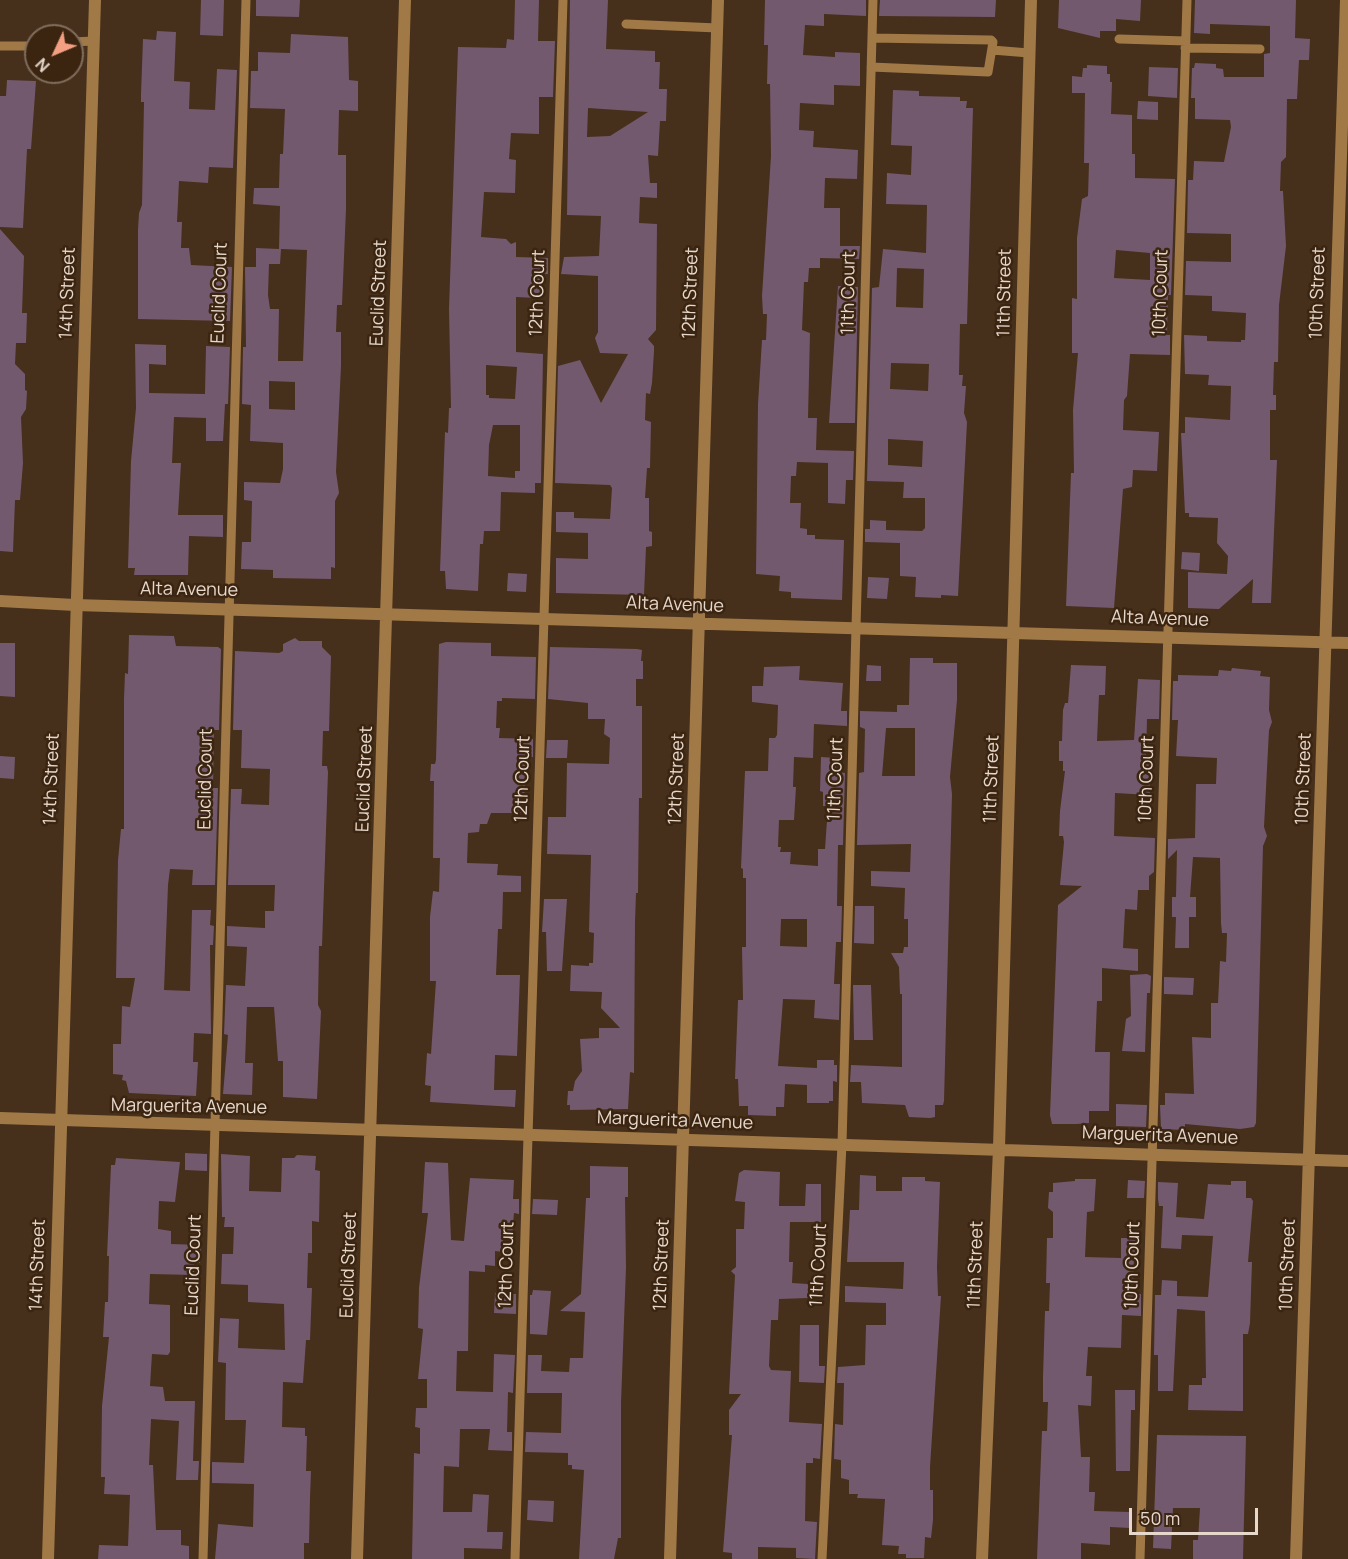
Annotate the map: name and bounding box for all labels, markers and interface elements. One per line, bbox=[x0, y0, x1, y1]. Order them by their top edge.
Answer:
north arrow bbox=[24, 24, 84, 84]
text: N bbox=[31, 53, 54, 77]
street label: Euclid Street bbox=[366, 240, 392, 346]
street label: Euclid Court bbox=[207, 242, 233, 344]
street label: 10th Street bbox=[1306, 246, 1330, 340]
street label: 14th Street bbox=[56, 247, 80, 339]
street label: 12th Street bbox=[679, 247, 703, 339]
street label: 12th Court bbox=[526, 249, 550, 337]
street label: 11th Street bbox=[993, 249, 1017, 337]
street label: 10th Court bbox=[1149, 249, 1173, 337]
street label: 11th Court bbox=[837, 251, 861, 335]
street label: Alta Avenue bbox=[140, 578, 238, 602]
street label: Alta Avenue bbox=[626, 592, 724, 618]
street label: Alta Avenue bbox=[1111, 606, 1209, 632]
street label: Euclid Street bbox=[352, 726, 378, 832]
street label: Euclid Court bbox=[194, 728, 218, 830]
street label: 10th Street bbox=[1292, 732, 1316, 826]
street label: 14th Street bbox=[40, 733, 64, 825]
street label: 12th Street bbox=[665, 733, 689, 825]
street label: 11th Street bbox=[980, 734, 1004, 824]
street label: 12th Court bbox=[511, 735, 535, 823]
street label: 10th Court bbox=[1135, 735, 1159, 823]
street label: 11th Court bbox=[824, 737, 848, 821]
street label: Marguerita Avenue bbox=[111, 1095, 267, 1119]
street label: Marguerita Avenue bbox=[597, 1107, 753, 1135]
street label: Marguerita Avenue bbox=[1082, 1122, 1238, 1150]
street label: Euclid Street bbox=[336, 1212, 362, 1318]
street label: Euclid Court bbox=[181, 1214, 207, 1316]
street label: 10th Street bbox=[1276, 1218, 1300, 1312]
street label: 14th Street bbox=[26, 1219, 50, 1311]
street label: 12th Street bbox=[650, 1219, 674, 1311]
street label: 11th Street bbox=[964, 1220, 988, 1310]
street label: 12th Court bbox=[495, 1221, 519, 1309]
street label: 10th Court bbox=[1121, 1221, 1145, 1309]
street label: 11th Court bbox=[806, 1223, 832, 1307]
scale bar bbox=[1132, 1496, 1261, 1534]
text: 50 m bbox=[1140, 1506, 1180, 1530]

